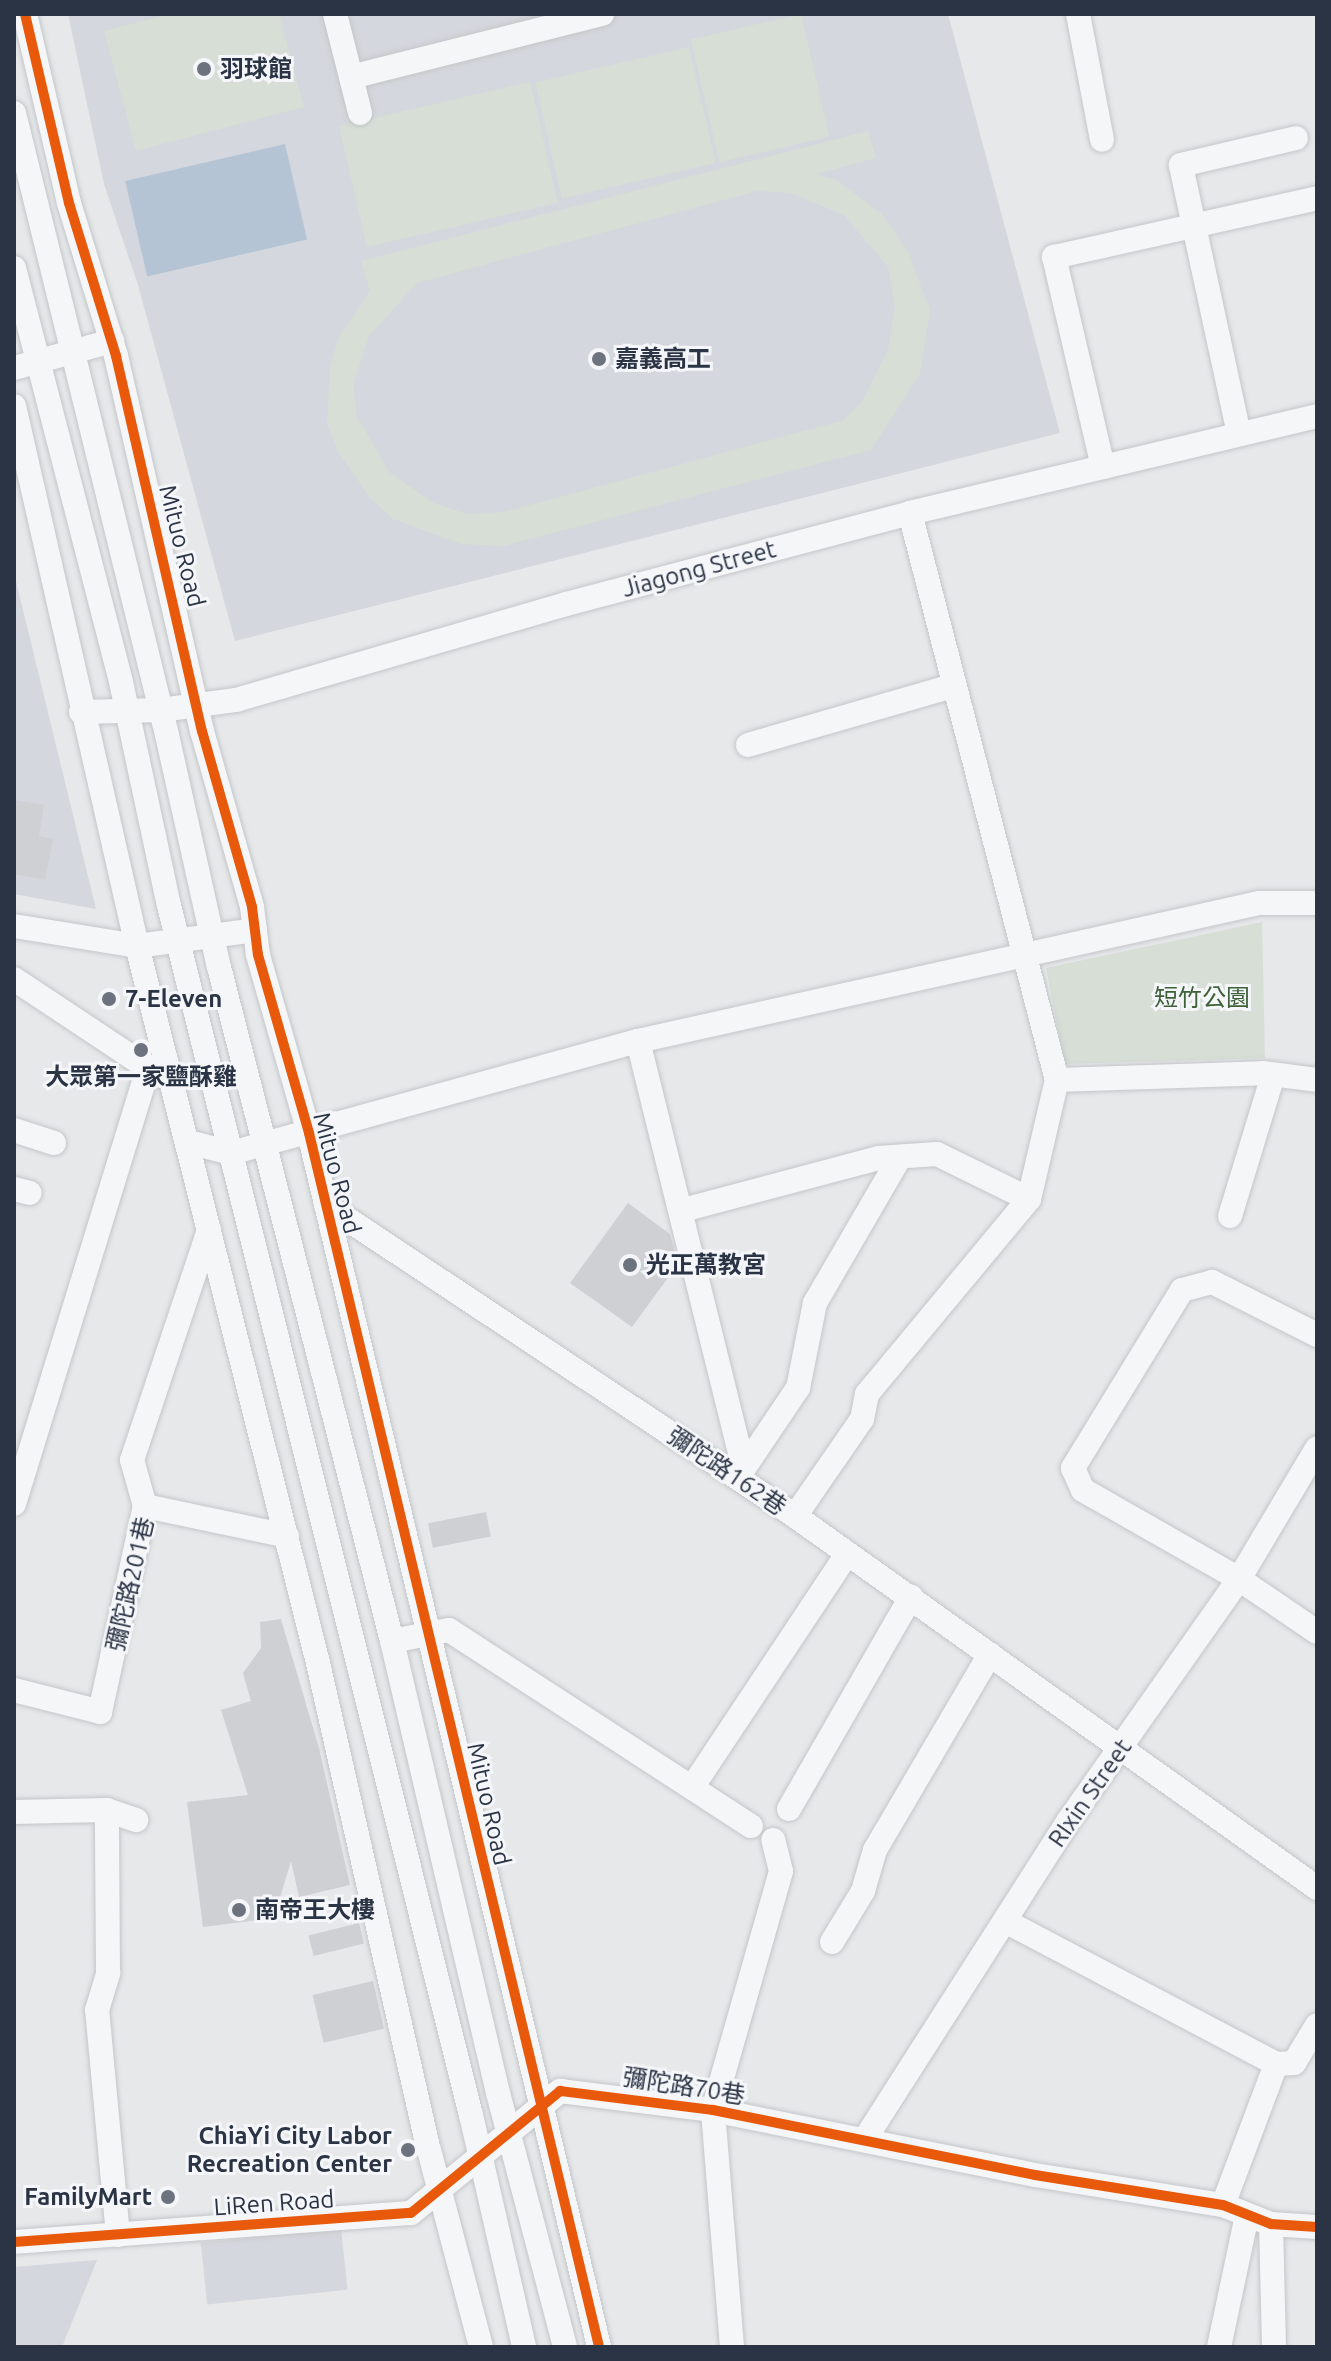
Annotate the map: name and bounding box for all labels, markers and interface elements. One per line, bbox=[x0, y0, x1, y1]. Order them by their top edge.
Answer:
place label: 羽球館 bbox=[220, 55, 292, 83]
marker: 羽球館 bbox=[195, 60, 213, 78]
place label: 嘉義高工 bbox=[615, 345, 711, 373]
marker: 嘉義高工 bbox=[590, 350, 608, 368]
street label: Mituo Road bbox=[153, 482, 211, 610]
street label: Jiagong Street bbox=[619, 535, 779, 603]
park label: 短竹公園 bbox=[1154, 984, 1250, 1012]
place label: 7-Eleven bbox=[125, 985, 222, 1013]
marker: 7-Eleven bbox=[100, 990, 118, 1008]
marker: 大眾第一家鹽酥雞 bbox=[132, 1041, 150, 1059]
place label: 大眾第一家鹽酥雞 bbox=[45, 1063, 237, 1091]
street label: Mituo Road bbox=[307, 1109, 367, 1237]
place label: 光正萬教宮 bbox=[646, 1251, 766, 1279]
marker: 光正萬教宮 bbox=[621, 1256, 639, 1274]
street label: 彌陀路162巷 bbox=[662, 1421, 792, 1521]
street label: 彌陀路201巷 bbox=[101, 1514, 159, 1654]
street label: RIxin Street bbox=[1042, 1733, 1138, 1853]
street label: Mituo Road bbox=[461, 1740, 517, 1868]
place label: 南帝王大樓 bbox=[255, 1896, 375, 1924]
marker: 南帝王大樓 bbox=[230, 1901, 248, 1919]
street label: 彌陀路70巷 bbox=[621, 2062, 747, 2110]
place label: ChiaYi City Labor Recreation Center bbox=[187, 2122, 392, 2178]
marker: ChiaYi City Labor Recreation Center bbox=[399, 2141, 417, 2159]
place label: FamilyMart bbox=[24, 2183, 152, 2211]
street label: LiRen Road bbox=[213, 2184, 335, 2222]
marker: FamilyMart bbox=[159, 2188, 177, 2206]

